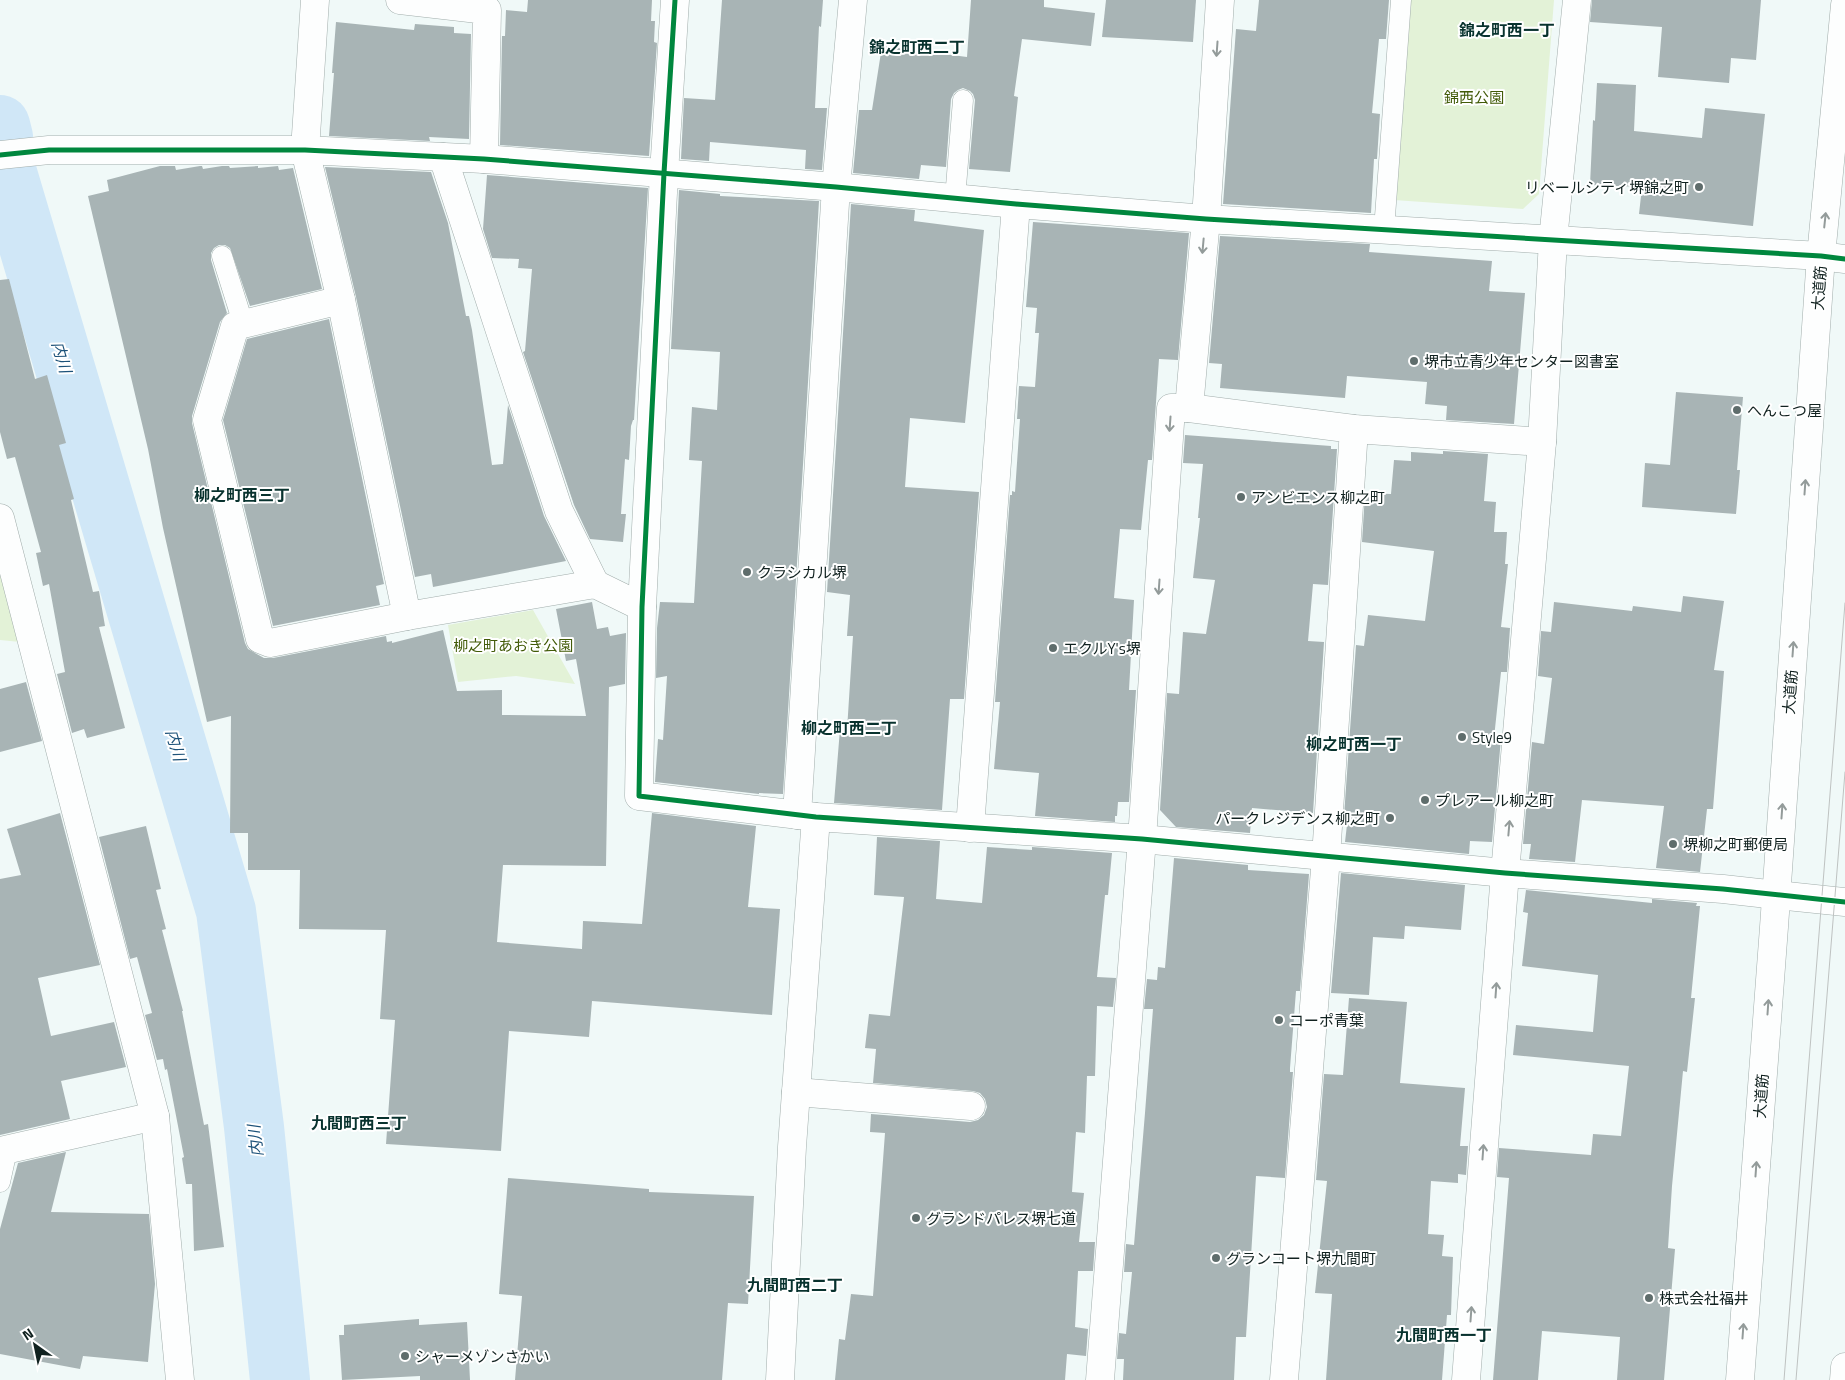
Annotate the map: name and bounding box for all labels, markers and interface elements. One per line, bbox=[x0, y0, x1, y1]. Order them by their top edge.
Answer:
district label: 錦之町西一丁 bbox=[1459, 18, 1555, 42]
district label: 錦之町西二丁 bbox=[869, 35, 965, 59]
one-way arrow bbox=[1212, 40, 1221, 56]
park label: 錦西公園 bbox=[1444, 86, 1504, 109]
place label: リベールシティ堺錦之町 bbox=[1525, 176, 1689, 199]
marker: リベールシティ堺錦之町 bbox=[1693, 181, 1705, 193]
one-way arrow bbox=[1820, 213, 1830, 229]
one-way arrow bbox=[1199, 237, 1208, 253]
street label: 大道筋 bbox=[1806, 265, 1832, 311]
water label: 内川 bbox=[46, 338, 78, 378]
place label: 堺市立青少年センター図書室 bbox=[1424, 350, 1619, 373]
marker: 堺市立青少年センター図書室 bbox=[1408, 355, 1420, 367]
place label: へんこつ屋 bbox=[1747, 399, 1822, 422]
marker: へんこつ屋 bbox=[1731, 404, 1743, 416]
one-way arrow bbox=[1166, 416, 1175, 432]
one-way arrow bbox=[1800, 479, 1809, 495]
district label: 柳之町西三丁 bbox=[194, 483, 290, 507]
place label: アンビエンス柳之町 bbox=[1251, 486, 1385, 509]
marker: アンビエンス柳之町 bbox=[1235, 491, 1247, 503]
place label: クラシカル堺 bbox=[757, 561, 847, 584]
marker: クラシカル堺 bbox=[741, 566, 753, 578]
one-way arrow bbox=[1154, 578, 1164, 594]
park label: 柳之町あおき公園 bbox=[453, 634, 573, 657]
place label: エクルY's堺 bbox=[1063, 637, 1141, 660]
marker: エクルY's堺 bbox=[1047, 642, 1059, 654]
one-way arrow bbox=[1789, 642, 1798, 658]
street label: 大道筋 bbox=[1777, 669, 1803, 715]
district label: 柳之町西二丁 bbox=[801, 716, 897, 740]
water label: 内川 bbox=[160, 726, 192, 766]
place label: Style9 bbox=[1472, 726, 1512, 749]
marker: Style9 bbox=[1456, 731, 1468, 743]
district label: 柳之町西一丁 bbox=[1306, 732, 1402, 756]
place label: プレアール柳之町 bbox=[1435, 789, 1554, 812]
marker: プレアール柳之町 bbox=[1419, 794, 1431, 806]
one-way arrow bbox=[1777, 804, 1787, 820]
place label: パークレジデンス柳之町 bbox=[1215, 807, 1380, 830]
marker: パークレジデンス柳之町 bbox=[1384, 812, 1396, 824]
one-way arrow bbox=[1504, 820, 1514, 836]
place label: 堺柳之町郵便局 bbox=[1683, 833, 1788, 856]
marker: 堺柳之町郵便局 bbox=[1667, 838, 1679, 850]
one-way arrow bbox=[1491, 982, 1501, 998]
one-way arrow bbox=[1764, 1000, 1773, 1016]
place label: コーポ青葉 bbox=[1289, 1009, 1364, 1032]
marker: コーポ青葉 bbox=[1273, 1014, 1285, 1026]
street label: 大道筋 bbox=[1748, 1073, 1774, 1119]
district label: 九間町西三丁 bbox=[311, 1111, 407, 1135]
water label: 内川 bbox=[241, 1122, 269, 1158]
one-way arrow bbox=[1479, 1144, 1488, 1160]
one-way arrow bbox=[1751, 1162, 1760, 1178]
place label: グランドパレス堺七道 bbox=[926, 1207, 1076, 1230]
marker: グランドパレス堺七道 bbox=[910, 1212, 922, 1224]
place label: グランコート堺九間町 bbox=[1226, 1247, 1376, 1270]
marker: グランコート堺九間町 bbox=[1210, 1252, 1222, 1264]
district label: 九間町西二丁 bbox=[747, 1273, 843, 1297]
place label: 株式会社福井 bbox=[1659, 1287, 1749, 1310]
marker: 株式会社福井 bbox=[1643, 1292, 1655, 1304]
one-way arrow bbox=[1466, 1306, 1476, 1322]
north arrow bbox=[10, 1320, 60, 1370]
text: N bbox=[18, 1322, 37, 1345]
district label: 九間町西一丁 bbox=[1396, 1323, 1492, 1347]
one-way arrow bbox=[1739, 1324, 1748, 1340]
place label: シャーメゾンさかい bbox=[415, 1345, 549, 1368]
marker: シャーメゾンさかい bbox=[399, 1350, 411, 1362]

